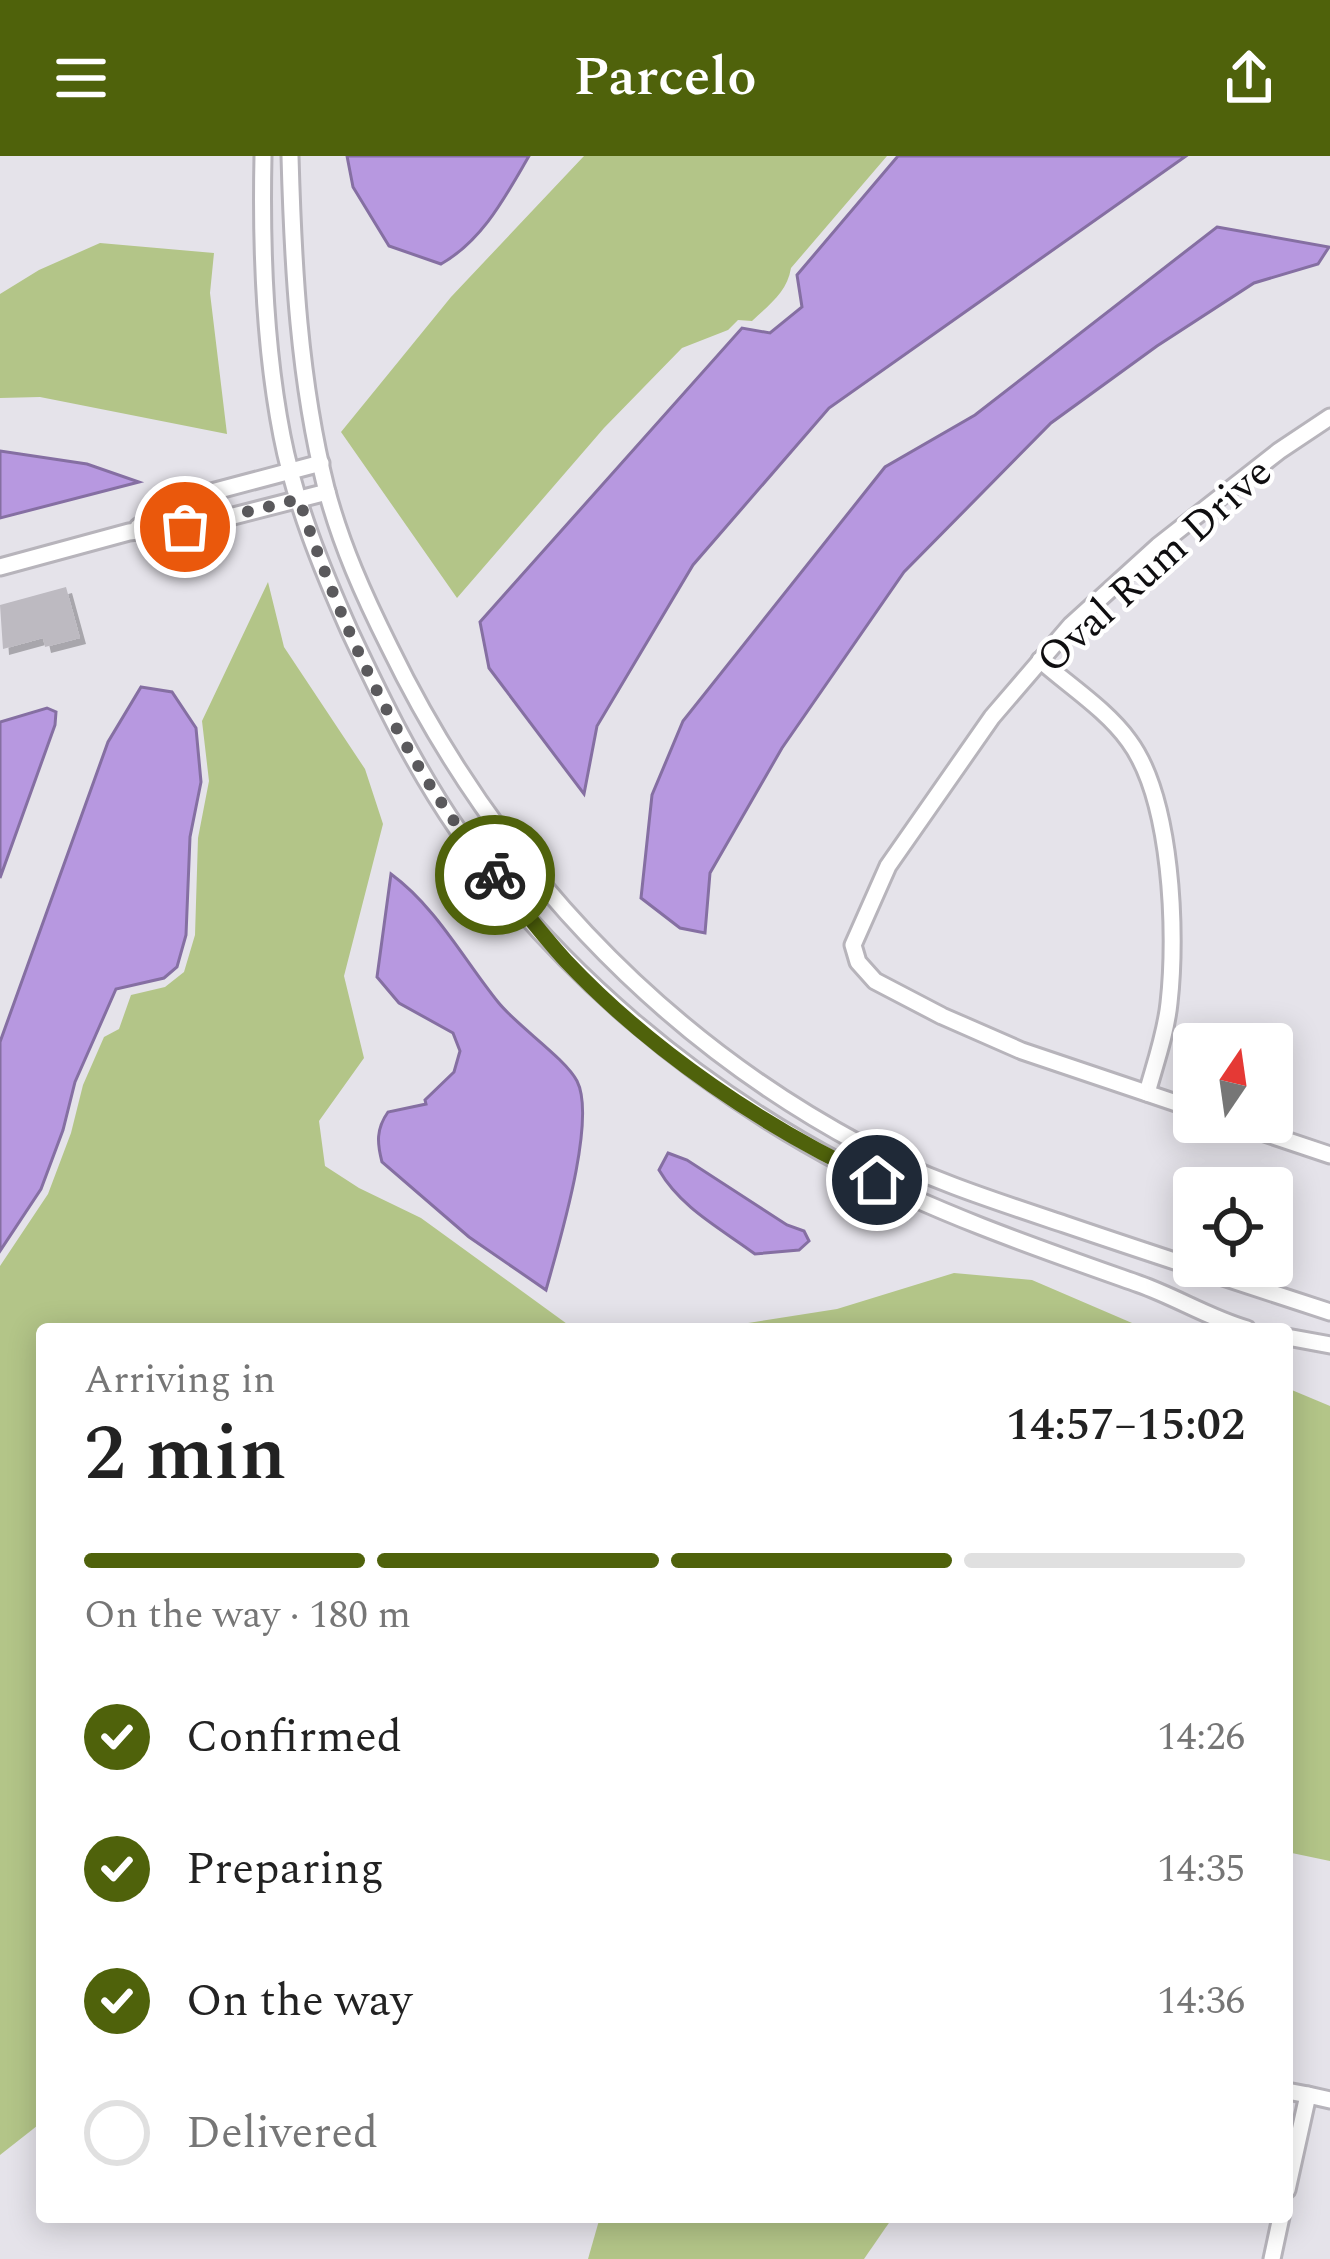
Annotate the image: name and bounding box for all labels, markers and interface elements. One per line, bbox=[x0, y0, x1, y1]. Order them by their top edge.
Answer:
text: Parcelo bbox=[573, 37, 757, 119]
icon: menu bbox=[48, 45, 114, 111]
icon: share bbox=[1216, 45, 1282, 111]
street label: Oval Rum Drive bbox=[1023, 442, 1287, 689]
pin bbox=[134, 476, 236, 578]
icon: bag bbox=[152, 494, 218, 560]
courier bbox=[435, 815, 555, 935]
icon: bike bbox=[462, 842, 528, 908]
north arrow bbox=[1173, 1023, 1293, 1143]
map controls bbox=[1173, 1023, 1293, 1287]
pin bbox=[826, 1129, 928, 1231]
icon: home bbox=[844, 1147, 910, 1213]
button: locate bbox=[1173, 1167, 1293, 1287]
text: Arriving in bbox=[84, 1351, 276, 1410]
text: 14:57–15:02 bbox=[1006, 1391, 1245, 1460]
text: 2 min bbox=[84, 1395, 286, 1514]
text: On the way · 180 m bbox=[84, 1586, 411, 1645]
text: Confirmed bbox=[186, 1703, 402, 1772]
icon: check bbox=[84, 1704, 150, 1770]
text: 14:26 bbox=[1157, 1708, 1245, 1767]
text: Preparing bbox=[186, 1835, 384, 1904]
icon: check bbox=[84, 1836, 150, 1902]
text: 14:35 bbox=[1157, 1840, 1245, 1899]
text: On the way bbox=[186, 1967, 412, 2036]
icon: check bbox=[84, 1968, 150, 2034]
text: 14:36 bbox=[1157, 1972, 1245, 2031]
text: Delivered bbox=[186, 2099, 378, 2168]

